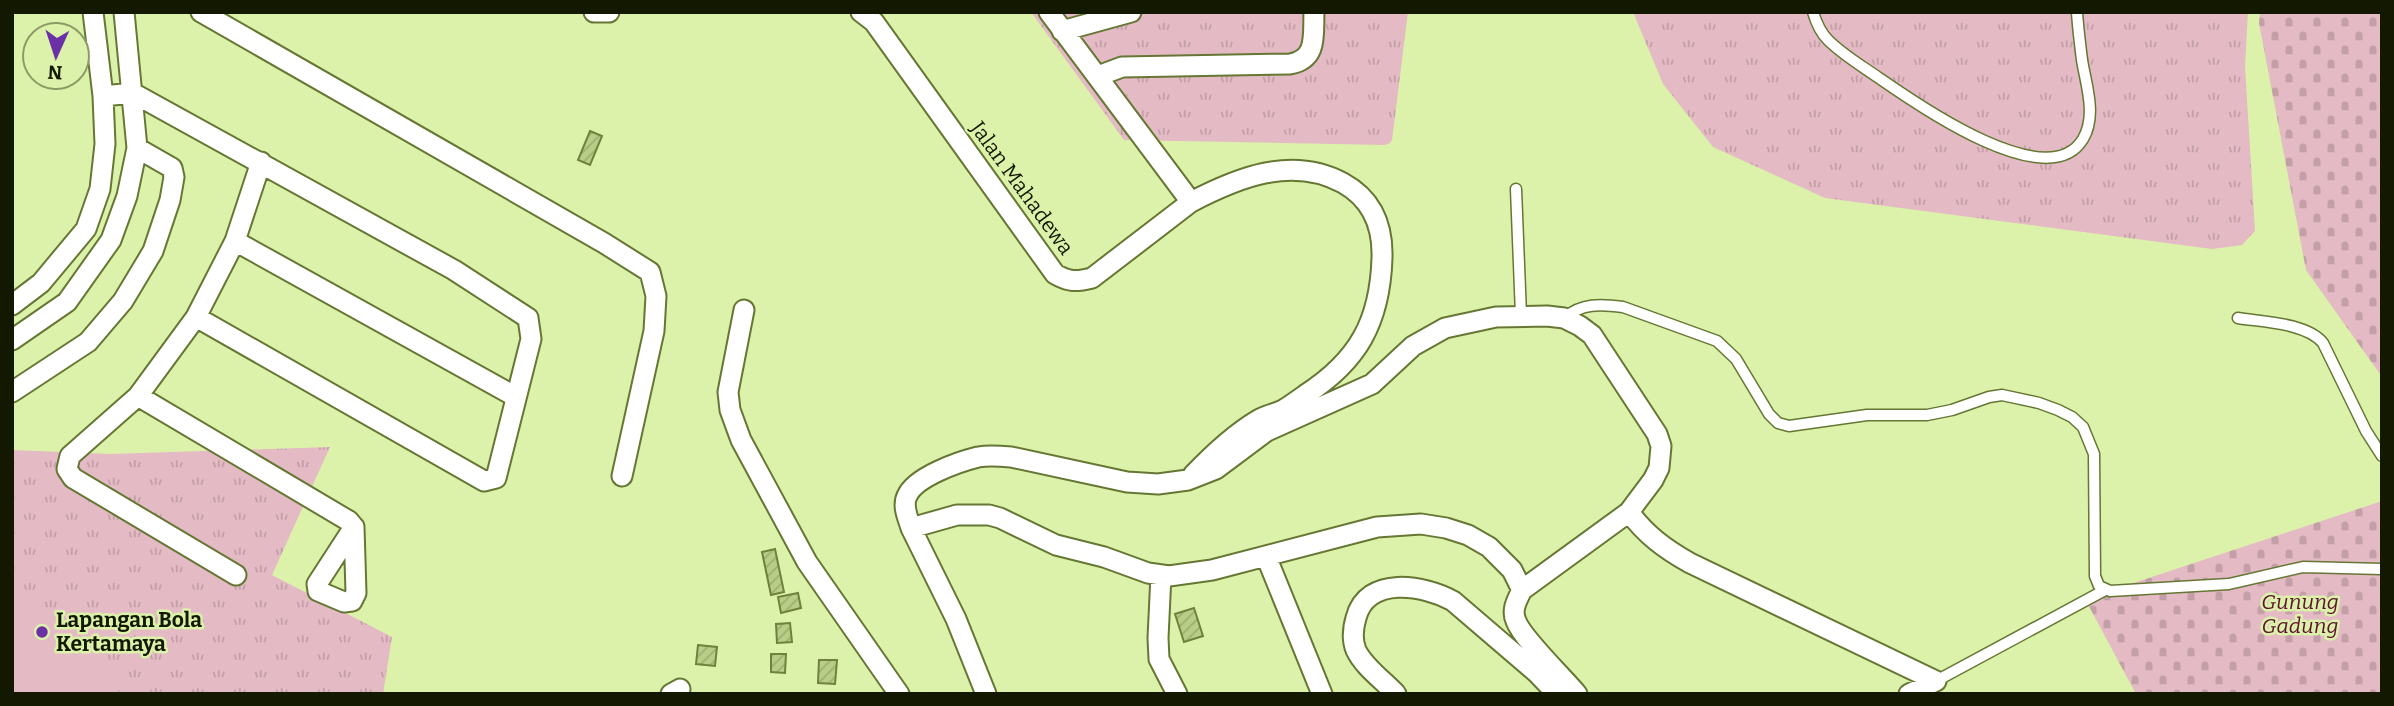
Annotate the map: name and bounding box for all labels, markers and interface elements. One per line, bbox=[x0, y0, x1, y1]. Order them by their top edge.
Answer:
north arrow bbox=[21, 21, 91, 91]
text: N bbox=[47, 61, 63, 84]
street label: Jalan Mahadewa bbox=[964, 115, 1079, 260]
park label: Gunung Gadung bbox=[2261, 589, 2339, 639]
place label: Lapangan Bola Kertamaya bbox=[56, 607, 202, 657]
marker: Lapangan Bola Kertamaya bbox=[34, 624, 50, 640]

